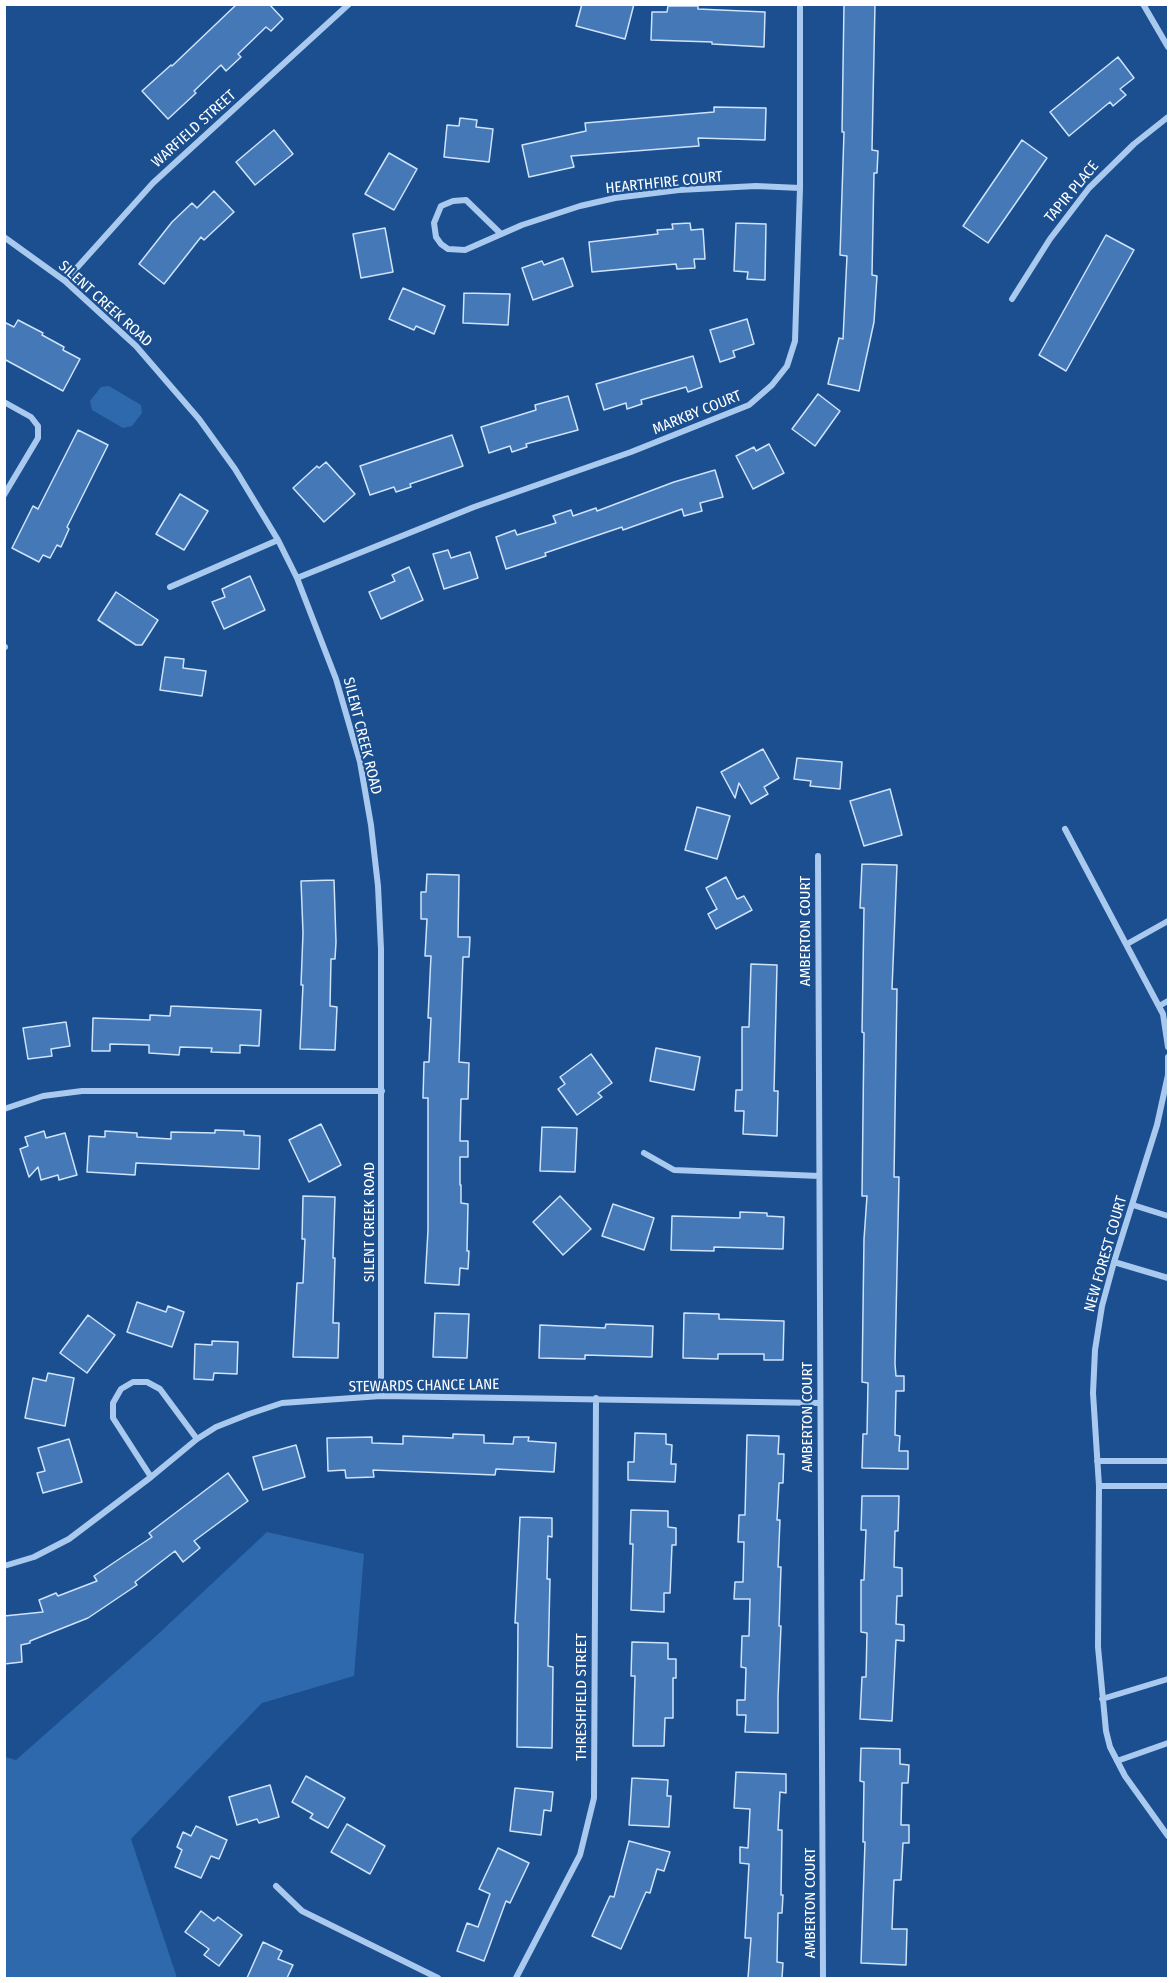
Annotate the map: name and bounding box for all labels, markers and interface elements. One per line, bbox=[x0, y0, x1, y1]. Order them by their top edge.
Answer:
street label: WARFIELD STREET bbox=[148, 87, 240, 171]
street label: TAPIR PLACE bbox=[1041, 158, 1103, 226]
street label: HEARTHFIRE COURT bbox=[605, 168, 723, 198]
street label: SILENT CREEK ROAD bbox=[54, 257, 156, 351]
street label: MARKBY COURT bbox=[650, 387, 744, 439]
street label: SILENT CREEK ROAD bbox=[339, 676, 385, 796]
street label: AMBERTON COURT bbox=[797, 876, 815, 986]
street label: SILENT CREEK ROAD bbox=[361, 1162, 379, 1282]
street label: NEW FOREST COURT bbox=[1081, 1194, 1131, 1314]
street label: AMBERTON COURT bbox=[799, 1362, 817, 1472]
street label: STEWARDS CHANCE LANE bbox=[349, 1376, 499, 1396]
street label: THRESHFIELD STREET bbox=[573, 1633, 591, 1761]
street label: AMBERTON COURT bbox=[802, 1848, 820, 1958]

